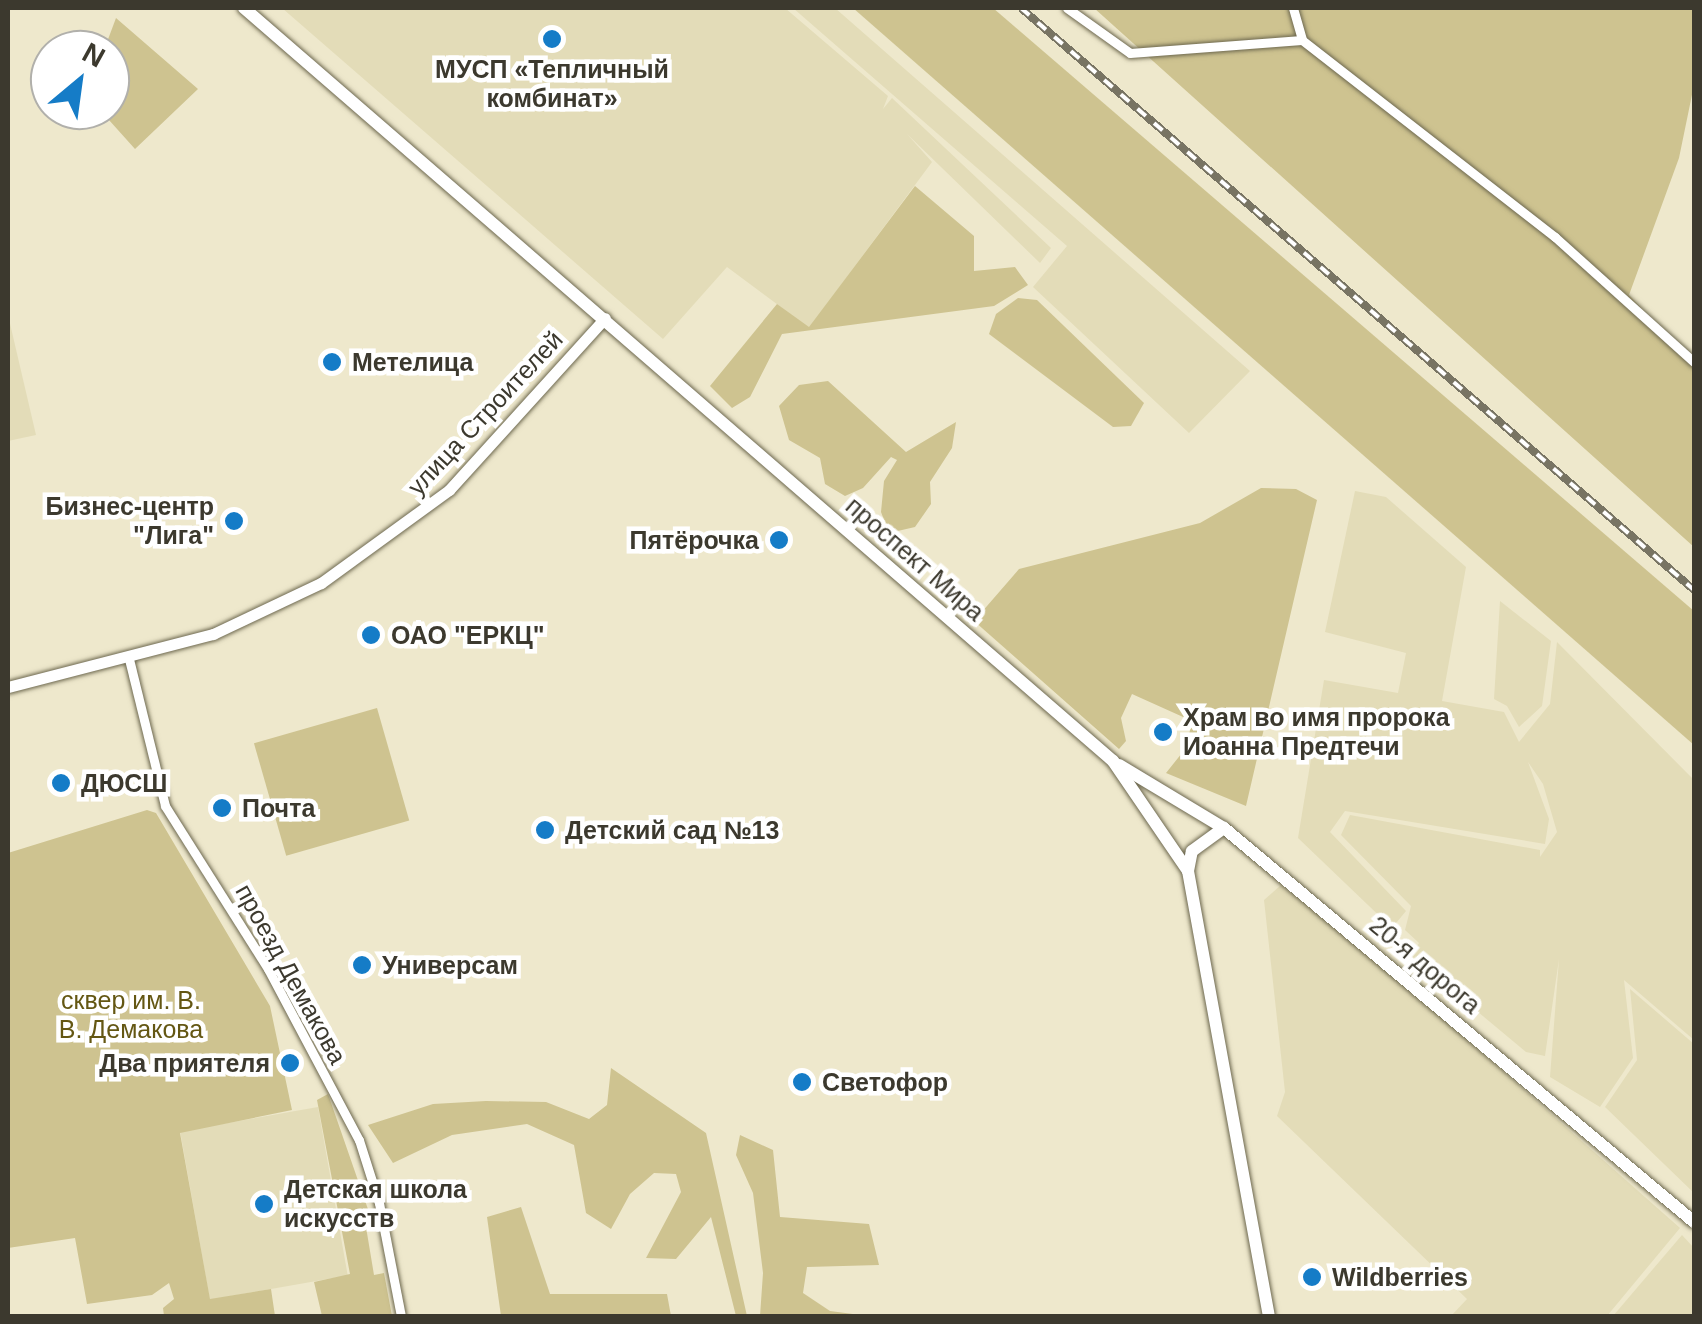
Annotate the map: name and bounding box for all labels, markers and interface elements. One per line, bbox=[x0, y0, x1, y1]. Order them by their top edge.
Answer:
marker: МУСП «Тепличный комбинат» bbox=[541, 28, 563, 50]
north arrow bbox=[30, 30, 130, 130]
text: N bbox=[77, 37, 110, 74]
place label: МУСП «Тепличный комбинат» bbox=[435, 55, 669, 114]
street label: улица Строителей bbox=[401, 325, 569, 501]
place label: Метелица bbox=[352, 347, 473, 377]
marker: Метелица bbox=[321, 351, 343, 373]
street label: проспект Мира bbox=[840, 491, 990, 627]
place label: Бизнес-центр "Лига" bbox=[45, 492, 214, 551]
marker: Бизнес-центр "Лига" bbox=[223, 510, 245, 532]
place label: Пятёрочка bbox=[629, 525, 759, 555]
marker: Пятёрочка bbox=[768, 529, 790, 551]
place label: ОАО "ЕРКЦ" bbox=[391, 620, 545, 650]
marker: ОАО "ЕРКЦ" bbox=[360, 624, 382, 646]
place label: Храм во имя пророка Иоанна Предтечи bbox=[1183, 703, 1450, 762]
marker: Храм во имя пророка Иоанна Предтечи bbox=[1152, 721, 1174, 743]
place label: ДЮСШ bbox=[81, 768, 167, 798]
marker: ДЮСШ bbox=[50, 772, 72, 794]
place label: Почта bbox=[242, 793, 315, 823]
marker: Почта bbox=[211, 797, 233, 819]
place label: Детский сад №13 bbox=[565, 815, 779, 845]
marker: Детский сад №13 bbox=[534, 819, 556, 841]
street label: проезд Демакова bbox=[229, 879, 353, 1069]
street label: 20-я дорога bbox=[1364, 910, 1486, 1020]
place label: Универсам bbox=[382, 950, 518, 980]
marker: Универсам bbox=[351, 954, 373, 976]
park label: сквер им. В. В. Демакова bbox=[59, 986, 203, 1045]
place label: Два приятеля bbox=[99, 1048, 270, 1078]
marker: Два приятеля bbox=[279, 1052, 301, 1074]
place label: Светофор bbox=[822, 1067, 948, 1097]
marker: Светофор bbox=[791, 1071, 813, 1093]
place label: Детская школа искусств bbox=[284, 1175, 467, 1234]
marker: Детская школа искусств bbox=[253, 1193, 275, 1215]
place label: Wildberries bbox=[1332, 1262, 1468, 1292]
marker: Wildberries bbox=[1301, 1266, 1323, 1288]

